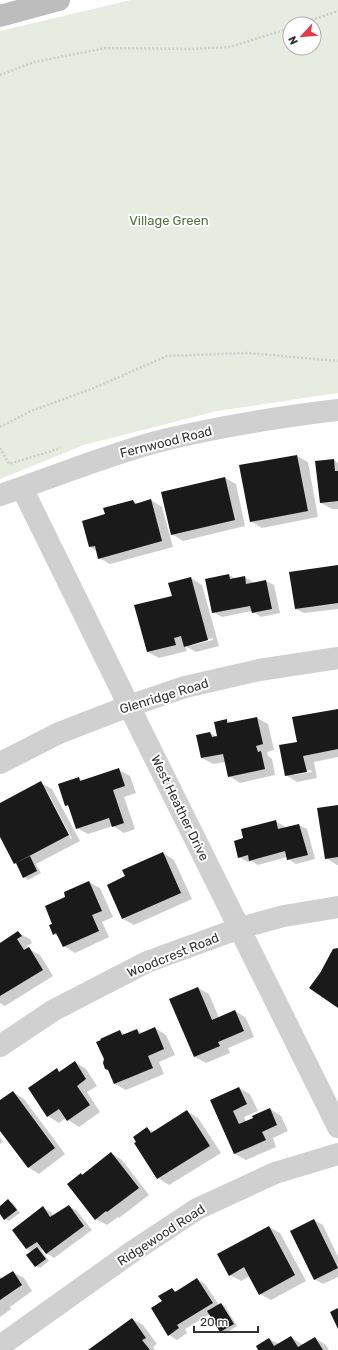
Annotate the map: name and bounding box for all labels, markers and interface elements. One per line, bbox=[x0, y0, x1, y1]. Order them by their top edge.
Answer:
north arrow bbox=[282, 16, 322, 56]
text: N bbox=[286, 34, 301, 47]
park label: Village Green bbox=[129, 213, 209, 229]
street label: Fernwood Road bbox=[118, 423, 214, 461]
street label: Glenridge Road bbox=[118, 675, 210, 718]
street label: West Heather Drive bbox=[148, 753, 212, 863]
street label: Woodcrest Road bbox=[125, 930, 221, 980]
street label: Ridgewood Road bbox=[114, 1201, 208, 1270]
scale bar bbox=[194, 1308, 258, 1334]
text: 20 m bbox=[200, 1315, 228, 1329]

